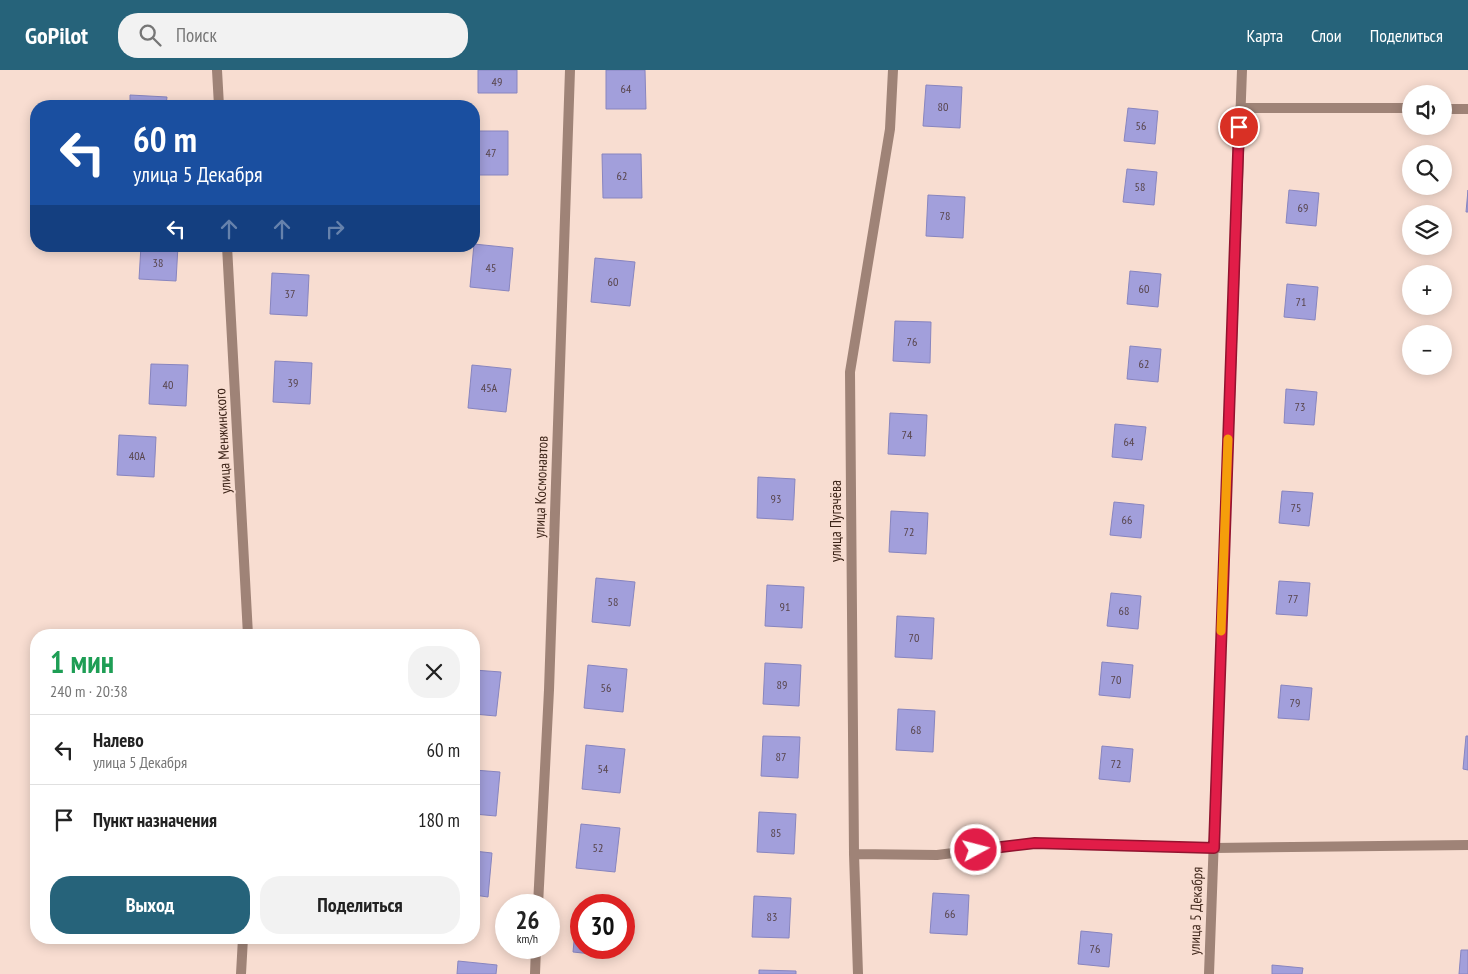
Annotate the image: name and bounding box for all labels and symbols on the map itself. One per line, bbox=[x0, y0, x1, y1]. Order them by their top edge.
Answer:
house number: 49 bbox=[492, 74, 502, 89]
house number: 64 bbox=[621, 81, 632, 96]
house number: 80 bbox=[938, 99, 948, 114]
pin bbox=[1218, 106, 1260, 148]
house number: 56 bbox=[1136, 118, 1146, 133]
house number: 47 bbox=[486, 145, 496, 160]
house number: 62 bbox=[617, 168, 627, 183]
house number: 58 bbox=[1135, 179, 1145, 194]
house number: 69 bbox=[1298, 200, 1308, 215]
house number: 78 bbox=[940, 208, 950, 223]
house number: 38 bbox=[153, 255, 163, 270]
house number: 45 bbox=[486, 260, 496, 275]
house number: 60 bbox=[608, 274, 618, 289]
house number: 60 bbox=[1139, 281, 1149, 296]
house number: 37 bbox=[285, 286, 295, 301]
house number: 71 bbox=[1296, 294, 1306, 309]
house number: 76 bbox=[907, 334, 917, 349]
house number: 62 bbox=[1139, 356, 1149, 371]
house number: 39 bbox=[288, 375, 298, 390]
house number: 40 bbox=[163, 377, 173, 392]
house number: 45А bbox=[481, 380, 498, 395]
street label: улица Менжинского bbox=[210, 388, 235, 494]
house number: 73 bbox=[1295, 399, 1305, 414]
house number: 74 bbox=[902, 427, 913, 442]
house number: 64 bbox=[1124, 434, 1135, 449]
street label: улица Космонавтов bbox=[529, 435, 552, 539]
house number: 40А bbox=[129, 448, 146, 463]
street label: улица Пугачёва bbox=[826, 480, 845, 562]
house number: 93 bbox=[771, 491, 781, 506]
house number: 75 bbox=[1291, 500, 1301, 515]
house number: 66 bbox=[1122, 512, 1132, 527]
house number: 72 bbox=[904, 524, 914, 539]
house number: 77 bbox=[1288, 591, 1298, 606]
house number: 58 bbox=[608, 594, 618, 609]
house number: 91 bbox=[780, 599, 790, 614]
house number: 68 bbox=[1119, 603, 1129, 618]
house number: 70 bbox=[909, 630, 919, 645]
house number: 70 bbox=[1111, 672, 1121, 687]
house number: 89 bbox=[777, 677, 787, 692]
house number: 56 bbox=[601, 680, 611, 695]
house number: 79 bbox=[1290, 695, 1300, 710]
house number: 68 bbox=[911, 722, 921, 737]
house number: 87 bbox=[776, 749, 786, 764]
house number: 72 bbox=[1111, 756, 1121, 771]
house number: 54 bbox=[598, 761, 609, 776]
position arrow bbox=[949, 823, 1001, 875]
house number: 85 bbox=[771, 825, 781, 840]
house number: 52 bbox=[593, 840, 603, 855]
street label: улица 5 Декабря bbox=[1184, 866, 1207, 955]
speed limit sign: 30 bbox=[570, 894, 635, 959]
house number: 66 bbox=[945, 906, 955, 921]
house number: 83 bbox=[767, 909, 777, 924]
house number: 76 bbox=[1090, 941, 1100, 956]

